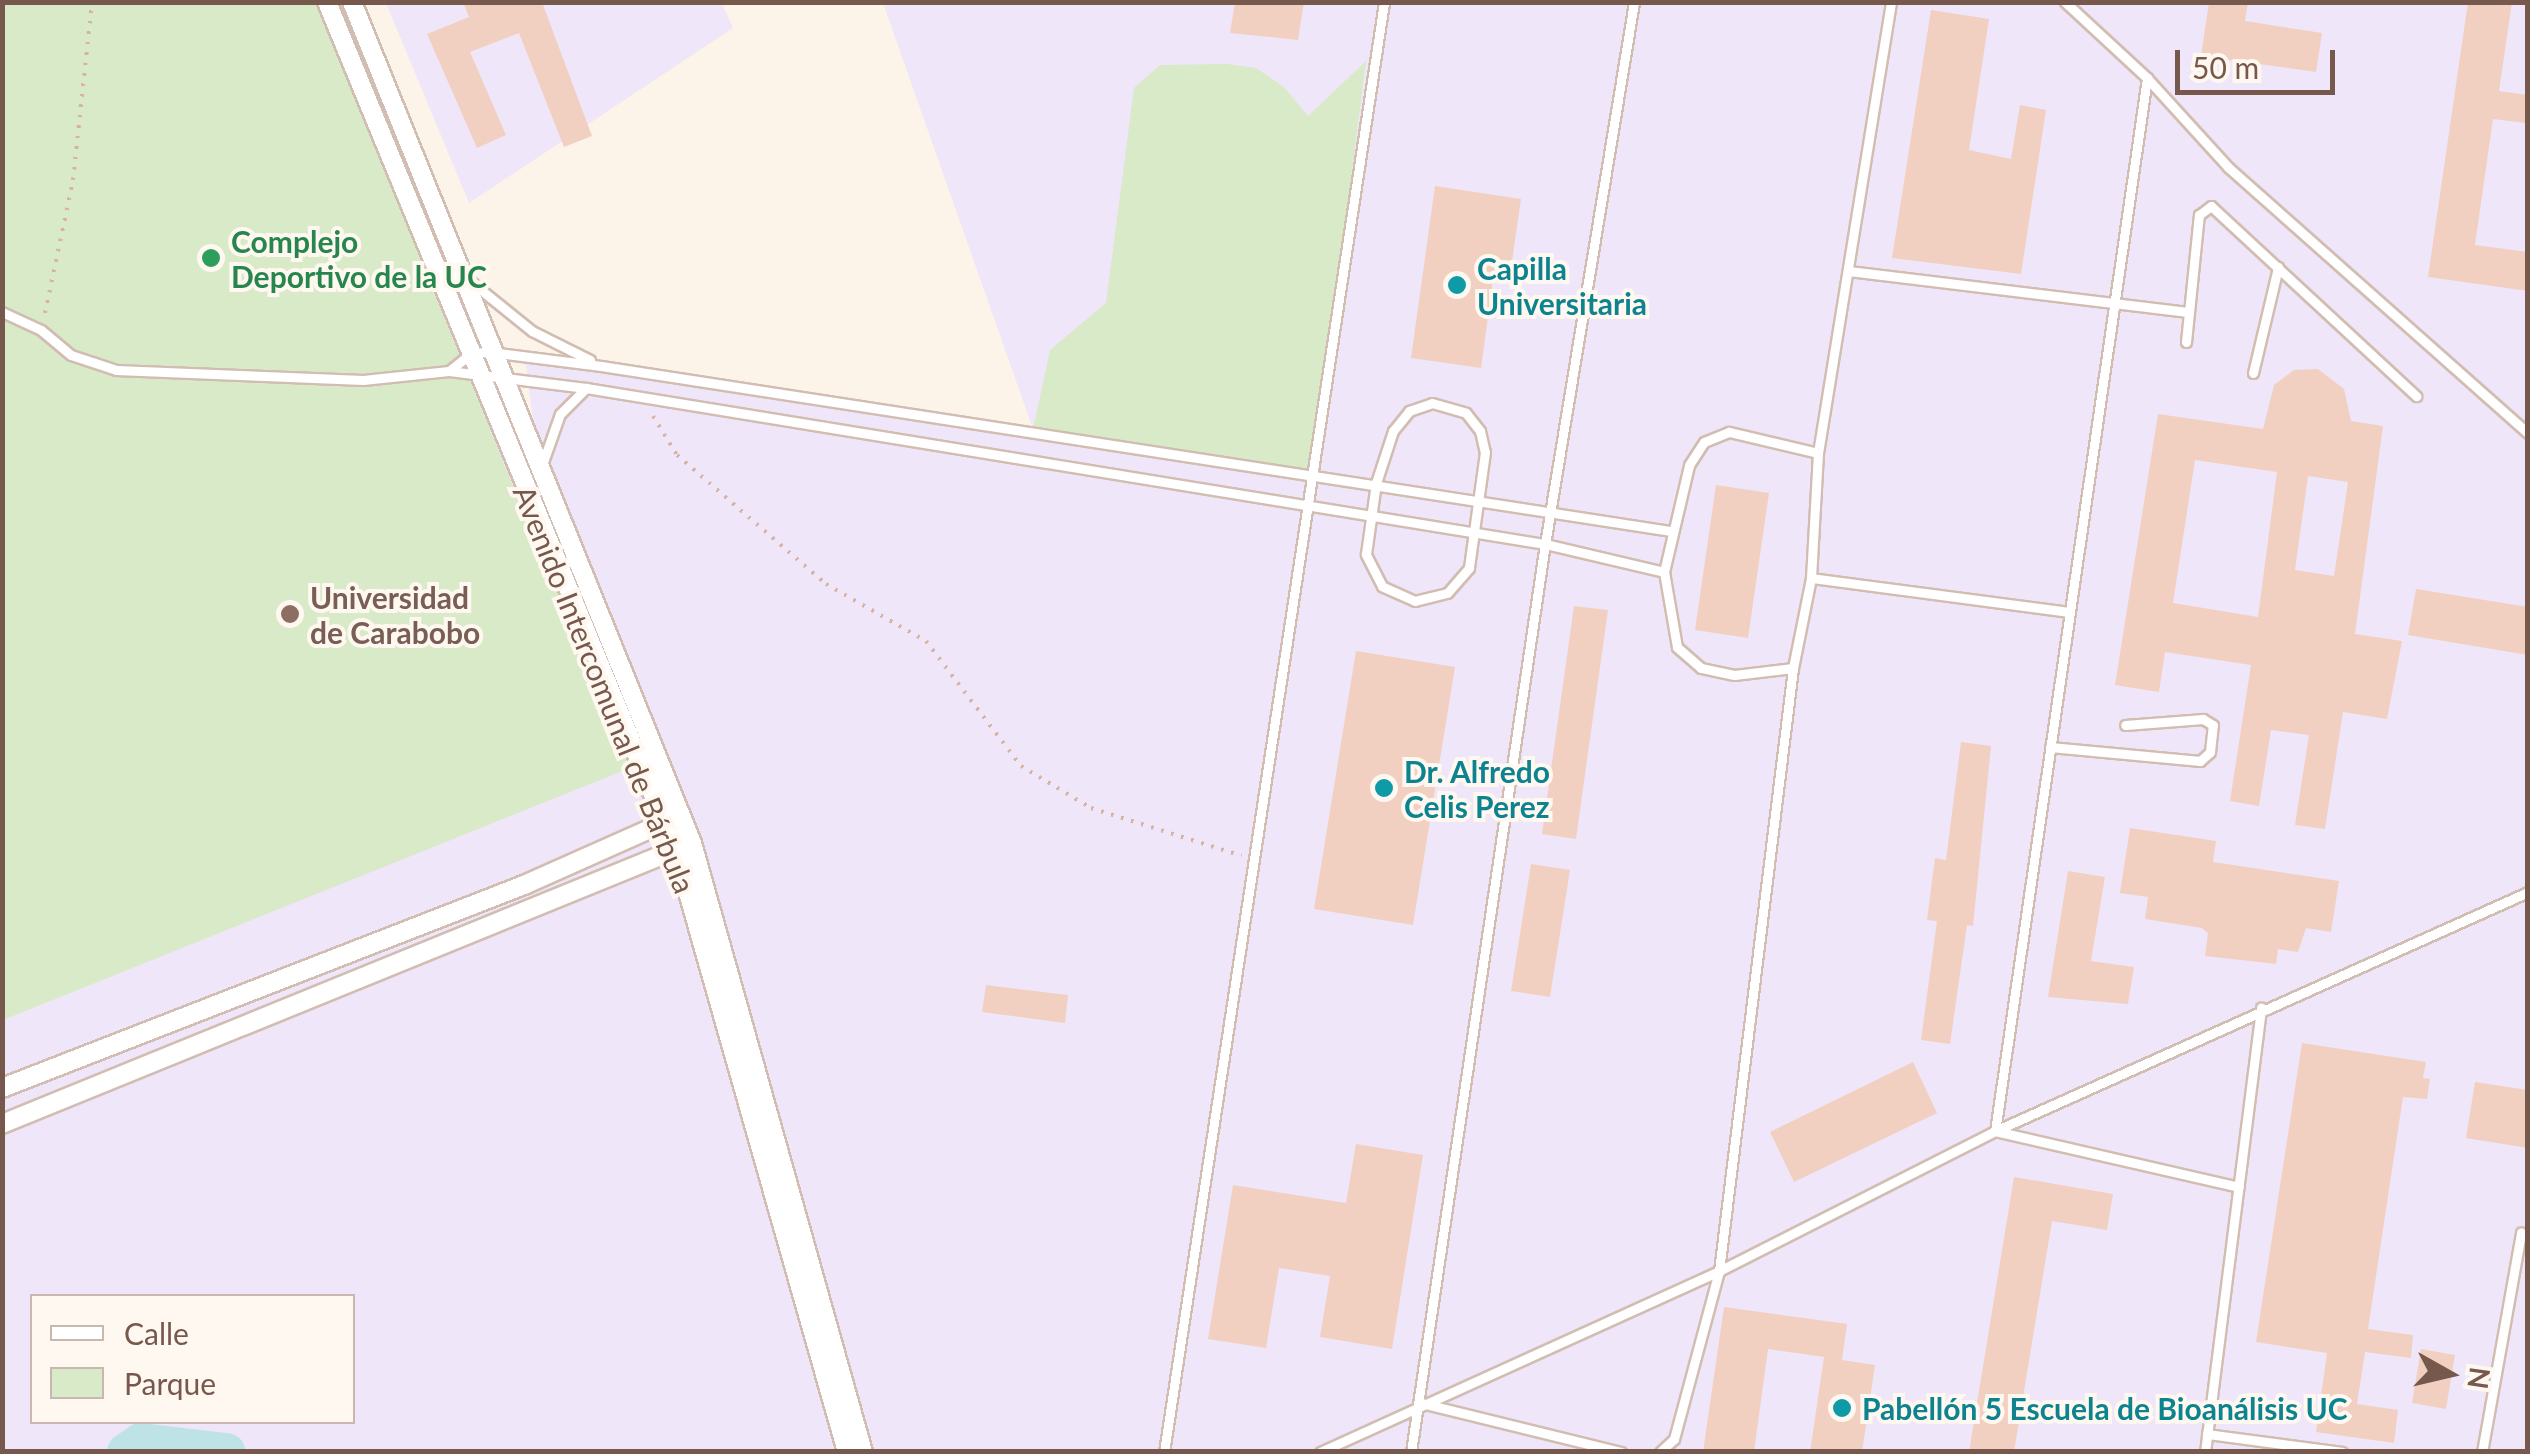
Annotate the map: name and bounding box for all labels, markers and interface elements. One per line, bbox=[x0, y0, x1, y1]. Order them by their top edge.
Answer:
scale bar bbox=[2180, 30, 2340, 92]
text: 50 m bbox=[2192, 49, 2259, 85]
place label: Complejo Deportivo de la UC bbox=[231, 223, 487, 294]
marker: Complejo Deportivo de la UC bbox=[200, 247, 222, 269]
place label: Capilla Universitaria bbox=[1477, 250, 1647, 320]
marker: Capilla Universitaria bbox=[1446, 274, 1468, 296]
street label: Avenido Intercomunal de Bárbula bbox=[507, 480, 703, 898]
place label: Universidad de Carabobo bbox=[310, 579, 480, 650]
marker: Universidad de Carabobo bbox=[279, 603, 301, 625]
place label: Dr. Alfredo Celis Perez bbox=[1404, 753, 1551, 824]
marker: Dr. Alfredo Celis Perez bbox=[1373, 777, 1395, 799]
legend bbox=[30, 1294, 355, 1424]
text: Calle bbox=[124, 1315, 189, 1351]
north arrow bbox=[2400, 1324, 2500, 1424]
text: Parque bbox=[124, 1365, 216, 1401]
text: N bbox=[2461, 1365, 2498, 1391]
place label: Pabellón 5 Escuela de Bioanálisis UC bbox=[1862, 1390, 2348, 1426]
marker: Pabellón 5 Escuela de Bioanálisis UC bbox=[1831, 1397, 1853, 1419]

